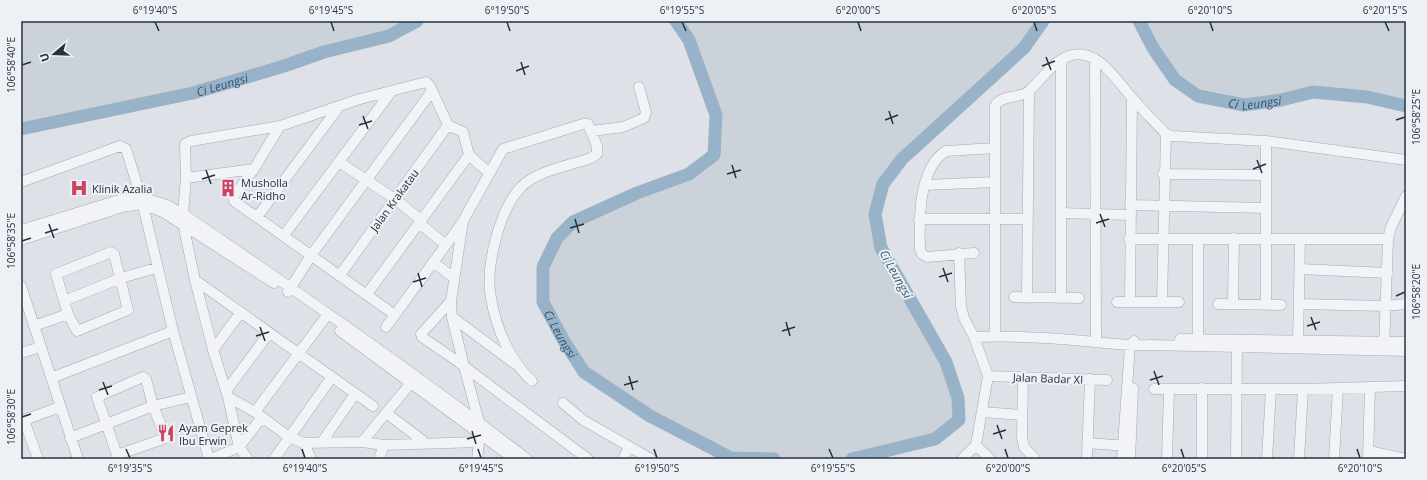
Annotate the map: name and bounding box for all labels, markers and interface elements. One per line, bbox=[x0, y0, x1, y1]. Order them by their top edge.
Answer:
text: 6°19'40"S bbox=[133, 3, 177, 17]
text: 6°19'45"S bbox=[309, 3, 353, 17]
text: 6°19'50"S bbox=[485, 3, 529, 17]
text: 6°19'55"S bbox=[660, 3, 704, 17]
text: 6°20'00"S bbox=[836, 3, 880, 17]
text: 6°20'05"S bbox=[1012, 3, 1056, 17]
text: 6°20'10"S bbox=[1188, 3, 1232, 17]
text: 6°20'15"S bbox=[1363, 3, 1407, 17]
north arrow bbox=[34, 34, 74, 74]
text: 106°58'40"E bbox=[4, 37, 18, 93]
text: U bbox=[36, 51, 53, 64]
water label: Ci Leungsi bbox=[194, 68, 251, 100]
text: 106°58'25"E bbox=[1409, 89, 1423, 145]
water label: Ci Leungsi bbox=[1227, 91, 1283, 114]
street label: Jalan Krakatau bbox=[366, 166, 422, 235]
place label: Musholla Ar-Ridho bbox=[241, 175, 288, 203]
hospital icon: Klinik Azalia bbox=[69, 178, 89, 198]
building icon: Musholla Ar-Ridho bbox=[218, 178, 238, 198]
place label: Klinik Azalia bbox=[92, 181, 152, 196]
text: 106°58'35"E bbox=[4, 213, 18, 269]
water label: Ci Leungsi bbox=[876, 247, 917, 302]
text: 106°58'20"E bbox=[1409, 264, 1423, 320]
water label: Ci Leungsi bbox=[540, 307, 582, 362]
street label: Jalan Badar XI bbox=[1012, 369, 1083, 387]
text: 106°58'30"E bbox=[4, 389, 18, 445]
place label: Ayam Geprek Ibu Erwin bbox=[179, 420, 248, 448]
restaurant icon: Ayam Geprek Ibu Erwin bbox=[156, 423, 176, 443]
text: 6°19'35"S bbox=[108, 461, 152, 475]
text: 6°19'40"S bbox=[283, 461, 327, 475]
text: 6°19'45"S bbox=[459, 461, 503, 475]
text: 6°19'50"S bbox=[635, 461, 679, 475]
text: 6°19'55"S bbox=[811, 461, 855, 475]
text: 6°20'00"S bbox=[986, 461, 1030, 475]
text: 6°20'05"S bbox=[1162, 461, 1206, 475]
text: 6°20'10"S bbox=[1338, 461, 1382, 475]

